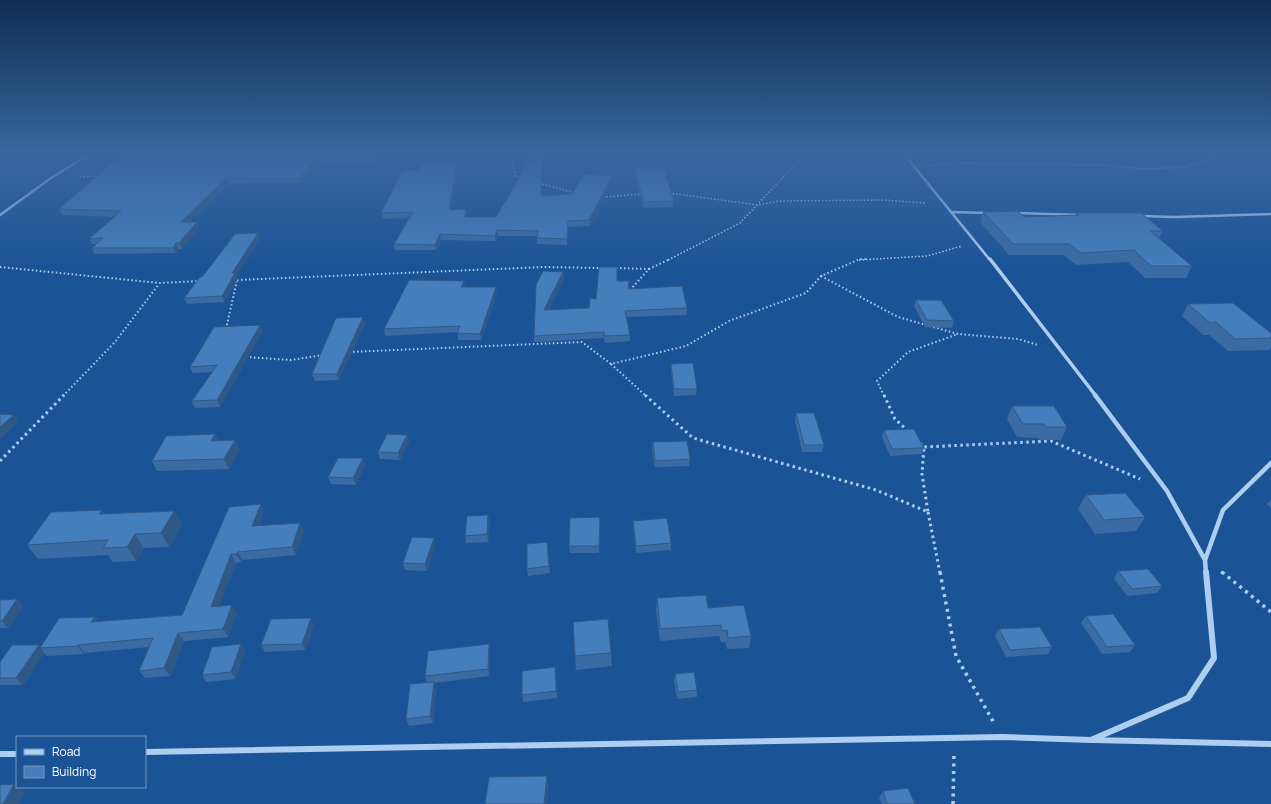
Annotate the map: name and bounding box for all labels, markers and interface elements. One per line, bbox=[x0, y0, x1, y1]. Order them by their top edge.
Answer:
legend bbox=[16, 736, 146, 788]
text: Road bbox=[52, 743, 80, 760]
text: Building bbox=[52, 763, 96, 780]

